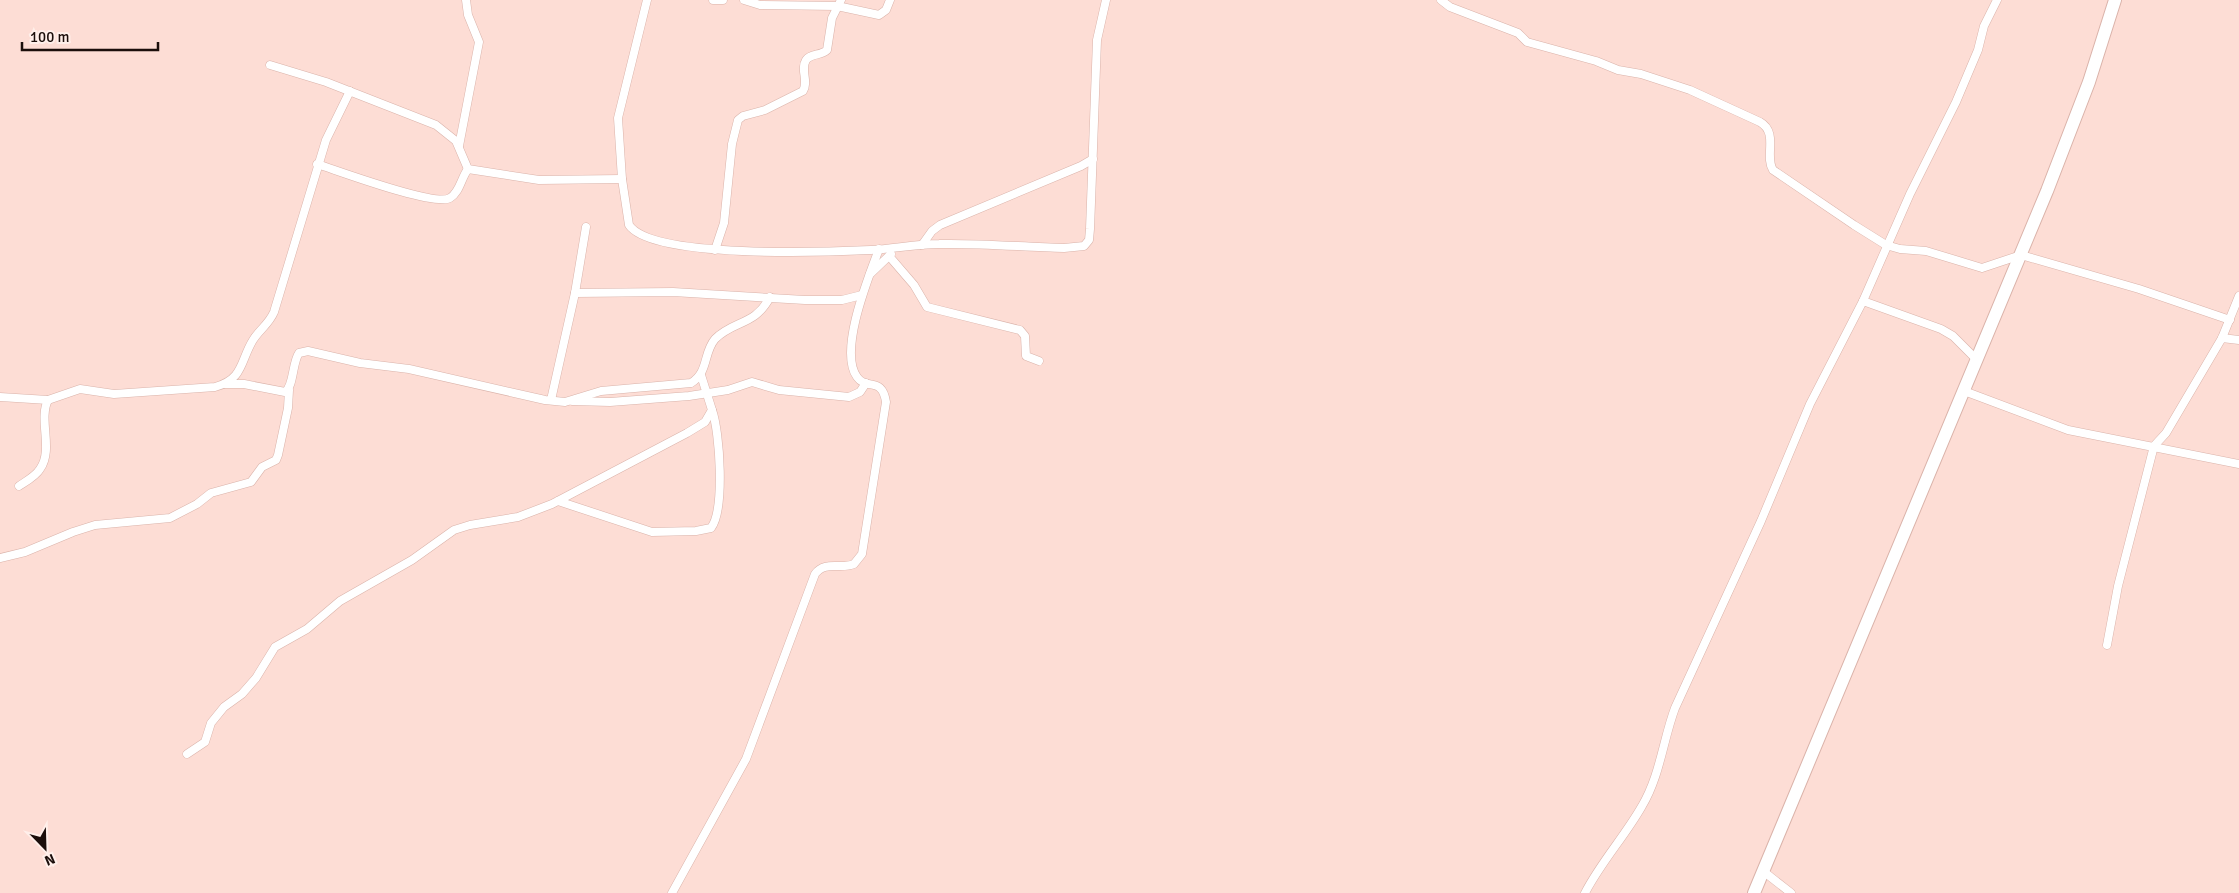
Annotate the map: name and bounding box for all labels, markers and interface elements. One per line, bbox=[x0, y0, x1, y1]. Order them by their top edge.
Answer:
scale bar bbox=[22, 20, 159, 52]
text: 100 m bbox=[30, 28, 70, 46]
north arrow bbox=[20, 823, 70, 873]
text: N bbox=[42, 850, 58, 869]

